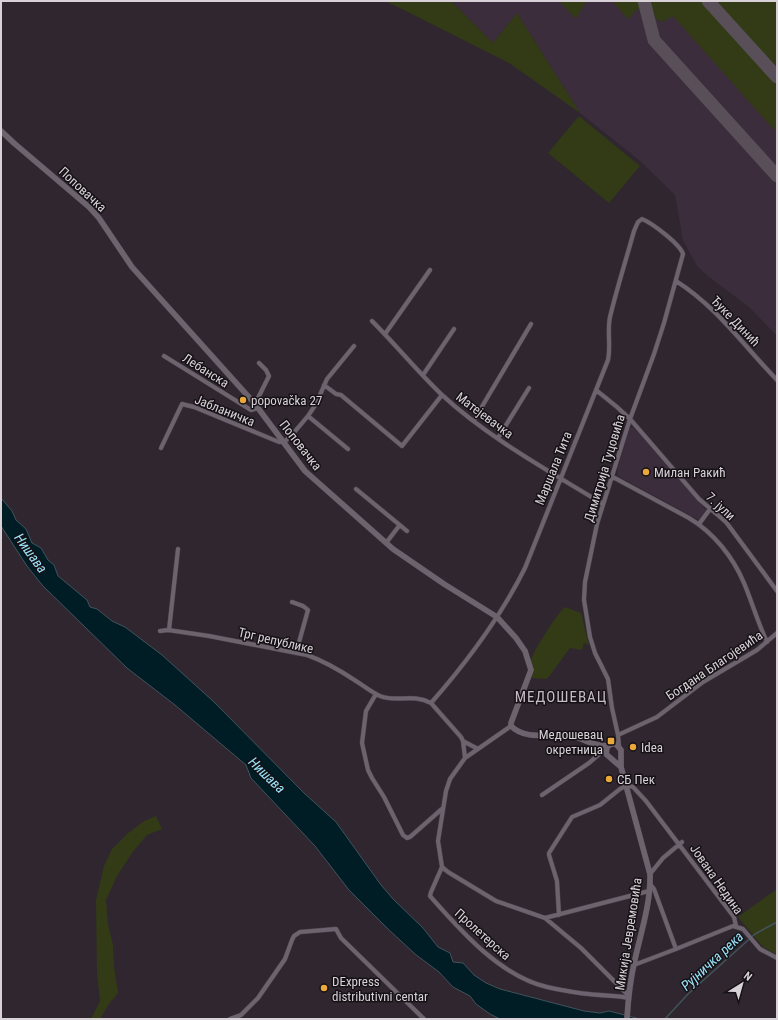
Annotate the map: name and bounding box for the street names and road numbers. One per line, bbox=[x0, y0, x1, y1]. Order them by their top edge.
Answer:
street label: Поповачка bbox=[56, 164, 109, 215]
street label: Ђуке Динић bbox=[708, 293, 763, 350]
street label: Лебанска bbox=[180, 350, 232, 390]
street label: Матејевачка bbox=[453, 389, 516, 442]
street label: Јабланичка bbox=[193, 392, 257, 429]
street label: Димитрија Туцовића bbox=[581, 413, 628, 524]
street label: Поповачка bbox=[276, 417, 325, 473]
street label: Маршала Тита bbox=[532, 429, 575, 507]
street label: 7. јули bbox=[703, 489, 738, 523]
street label: Трг републике bbox=[237, 625, 315, 656]
street label: Богдана Благојевића bbox=[663, 628, 765, 703]
street label: Јована Недина bbox=[687, 841, 746, 917]
street label: Микија Јевремовића bbox=[612, 877, 645, 991]
street label: Пролетерска bbox=[452, 906, 514, 963]

